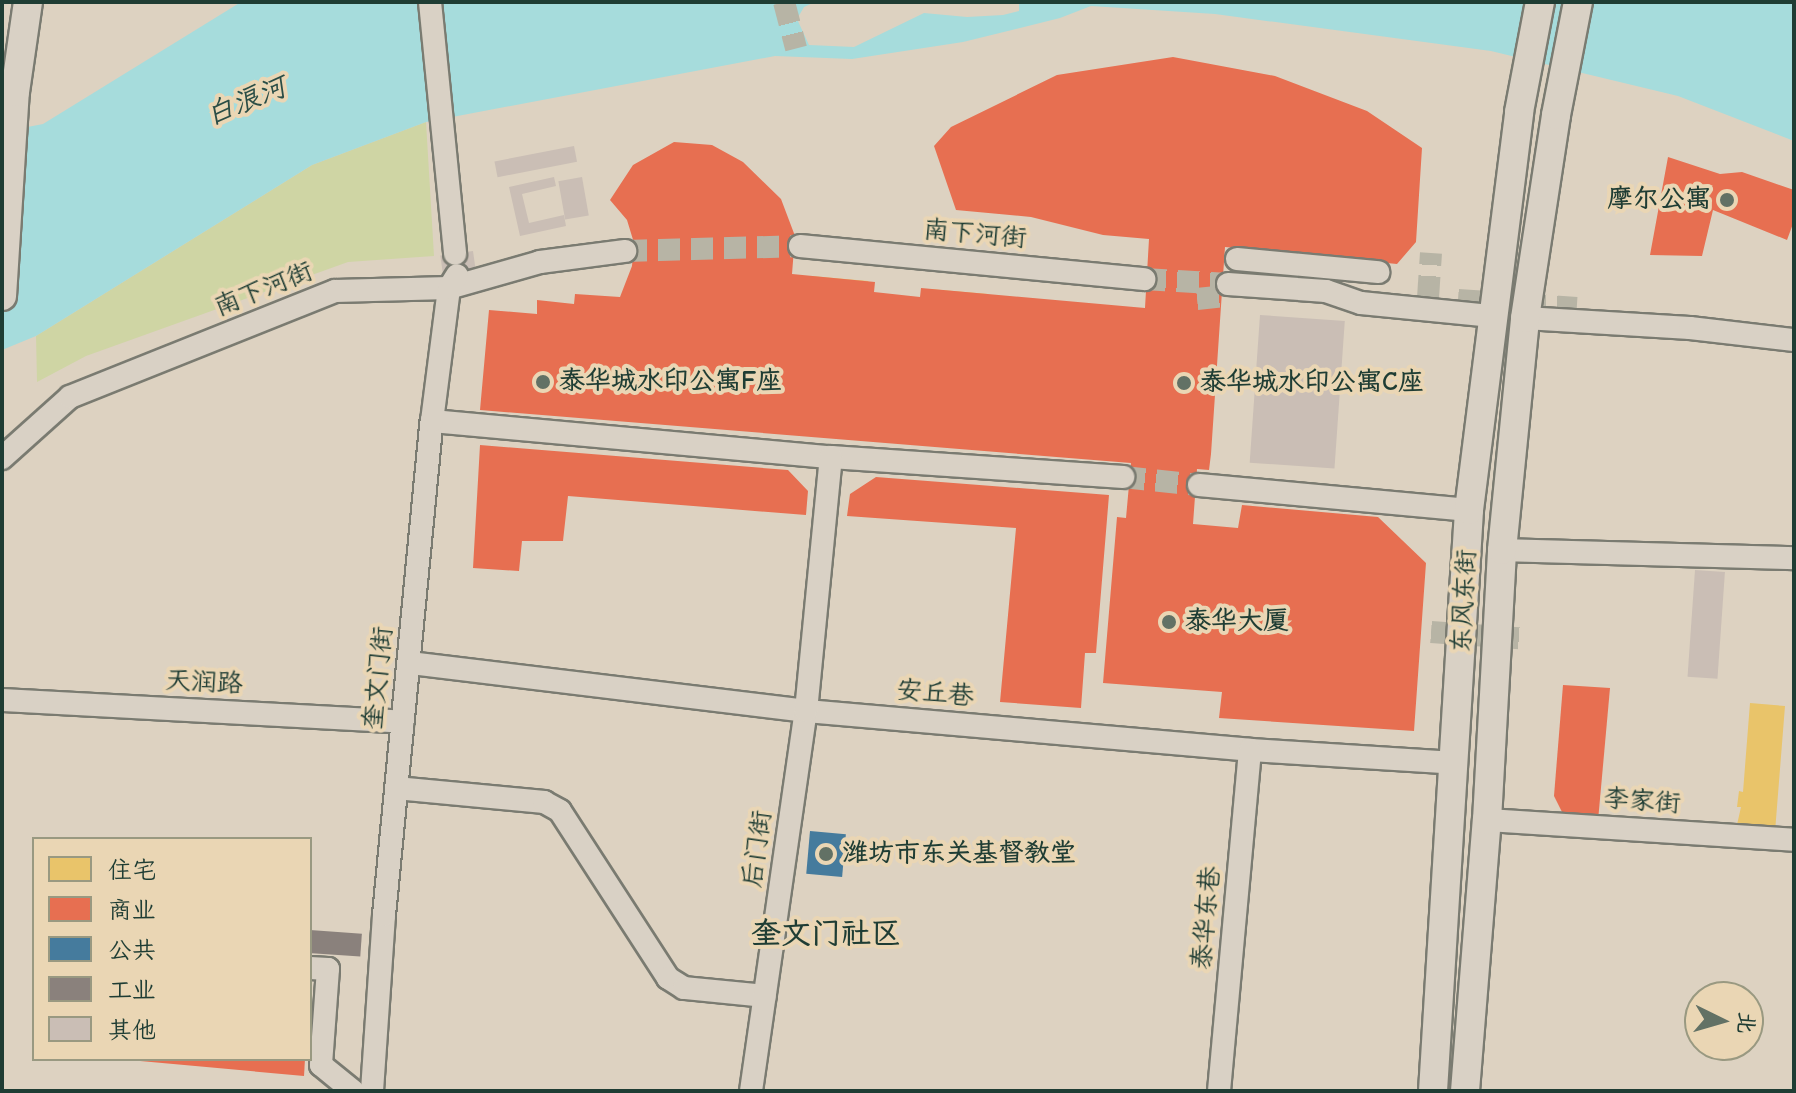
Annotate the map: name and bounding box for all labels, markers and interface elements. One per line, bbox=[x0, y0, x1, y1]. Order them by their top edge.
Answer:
water label: 白浪河 bbox=[201, 70, 291, 132]
place label: 摩尔公寓 bbox=[1607, 184, 1711, 216]
marker: 摩尔公寓 bbox=[1718, 191, 1736, 209]
street label: 南下河街 bbox=[922, 215, 1028, 255]
street label: 南下河街 bbox=[210, 256, 318, 324]
place label: 泰华城水印公寓F座 bbox=[559, 366, 782, 398]
place label: 泰华城水印公寓C座 bbox=[1200, 367, 1424, 399]
marker: 泰华城水印公寓F座 bbox=[534, 373, 552, 391]
marker: 泰华城水印公寓C座 bbox=[1175, 374, 1193, 392]
street label: 东风东街 bbox=[1447, 548, 1483, 654]
place label: 泰华大厦 bbox=[1185, 606, 1289, 638]
marker: 泰华大厦 bbox=[1160, 613, 1178, 631]
street label: 奎文门街 bbox=[358, 625, 400, 731]
street label: 天润路 bbox=[164, 665, 244, 701]
street label: 安丘巷 bbox=[895, 675, 975, 713]
street label: 李家街 bbox=[1602, 784, 1682, 820]
street label: 后门街 bbox=[737, 808, 779, 890]
legend bbox=[32, 837, 312, 1061]
place label: 潍坊市东关基督教堂 bbox=[842, 838, 1076, 870]
marker: 潍坊市东关基督教堂 bbox=[817, 845, 835, 863]
text: 住宅 bbox=[108, 856, 156, 884]
street label: 泰华东巷 bbox=[1187, 865, 1227, 971]
text: 商业 bbox=[108, 896, 156, 924]
district label: 奎文门社区 bbox=[751, 916, 901, 952]
text: 公共 bbox=[108, 936, 156, 964]
text: 工业 bbox=[108, 976, 156, 1004]
north arrow bbox=[1684, 981, 1764, 1061]
text: 北 bbox=[1732, 1011, 1760, 1035]
text: 其他 bbox=[108, 1016, 156, 1044]

